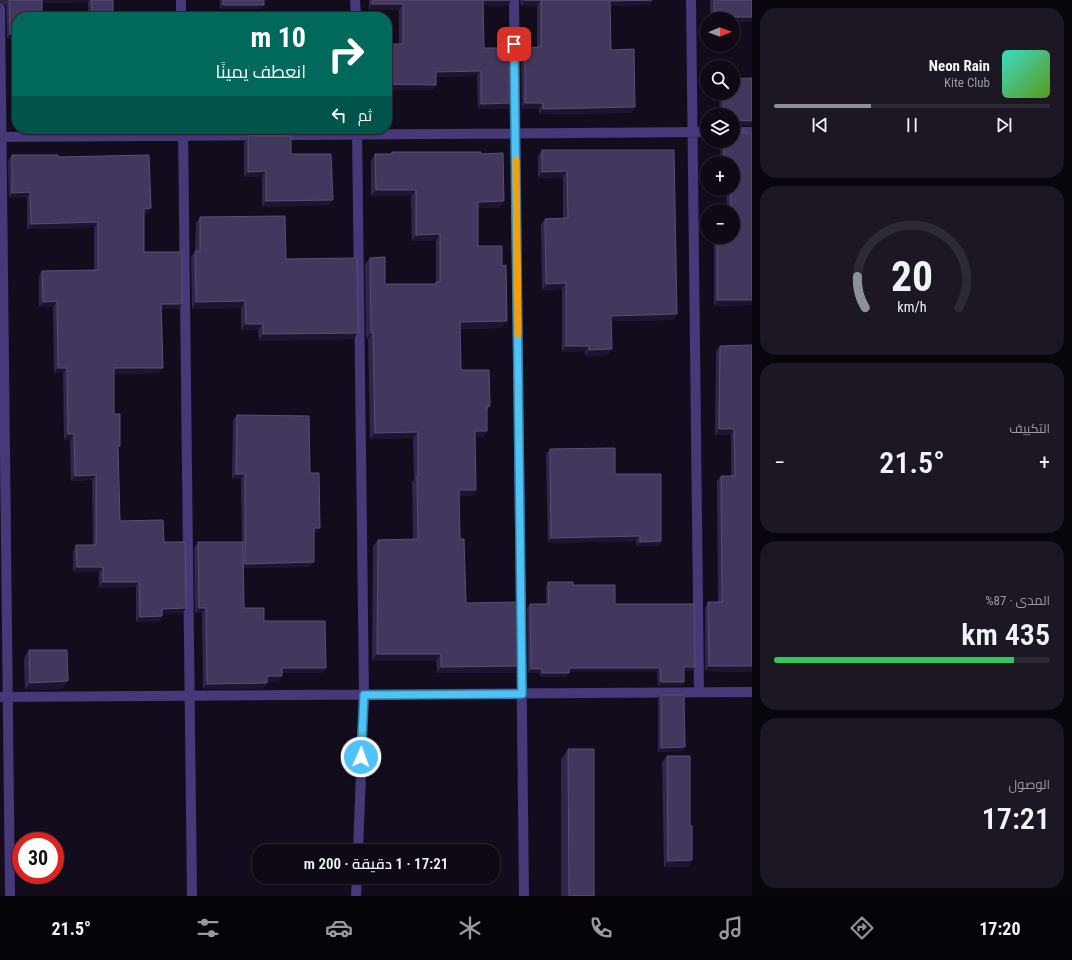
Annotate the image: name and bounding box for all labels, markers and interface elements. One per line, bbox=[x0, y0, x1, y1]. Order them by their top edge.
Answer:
north arrow bbox=[700, 12, 740, 52]
map controls bbox=[700, 12, 740, 244]
text: 10 m bbox=[250, 21, 306, 54]
pin bbox=[497, 27, 531, 61]
icon: right bbox=[320, 28, 372, 80]
icon: arrive bbox=[503, 33, 525, 55]
text: Neon Rain bbox=[929, 57, 990, 75]
button: search bbox=[700, 60, 740, 100]
text: انعطف يمينًا bbox=[215, 61, 306, 82]
text: Kite Club bbox=[944, 75, 990, 90]
icon: left bbox=[328, 104, 350, 126]
text: ثم bbox=[358, 107, 372, 125]
button: layers bbox=[700, 108, 740, 148]
icon: previous bbox=[809, 114, 831, 136]
icon: pause bbox=[901, 114, 923, 136]
icon: next bbox=[993, 114, 1015, 136]
button: + bbox=[700, 156, 740, 196]
button: − bbox=[700, 204, 740, 244]
text: 20 bbox=[891, 252, 933, 301]
text: km/h bbox=[897, 299, 927, 315]
text: التكييف bbox=[1009, 421, 1050, 436]
text: 21.5° bbox=[879, 445, 945, 480]
text: − bbox=[774, 450, 785, 475]
text: + bbox=[1039, 450, 1050, 475]
text: المدى · 87% bbox=[985, 593, 1050, 608]
text: 435 km bbox=[961, 617, 1050, 652]
position arrow bbox=[340, 736, 382, 778]
text: الوصول bbox=[1009, 777, 1050, 792]
text: 17:21 bbox=[982, 801, 1050, 836]
speed limit sign: 30 bbox=[12, 832, 64, 884]
text: 17:21 · 1 دقيقة · 200 m bbox=[304, 855, 448, 873]
icon: filters bbox=[194, 914, 222, 942]
icon: car bbox=[325, 914, 353, 942]
icon: climate bbox=[456, 914, 484, 942]
icon: phone bbox=[587, 914, 615, 942]
icon: music bbox=[717, 914, 745, 942]
icon: directions bbox=[848, 914, 876, 942]
text: 21.5° bbox=[52, 918, 91, 939]
text: 17:20 bbox=[979, 918, 1021, 939]

